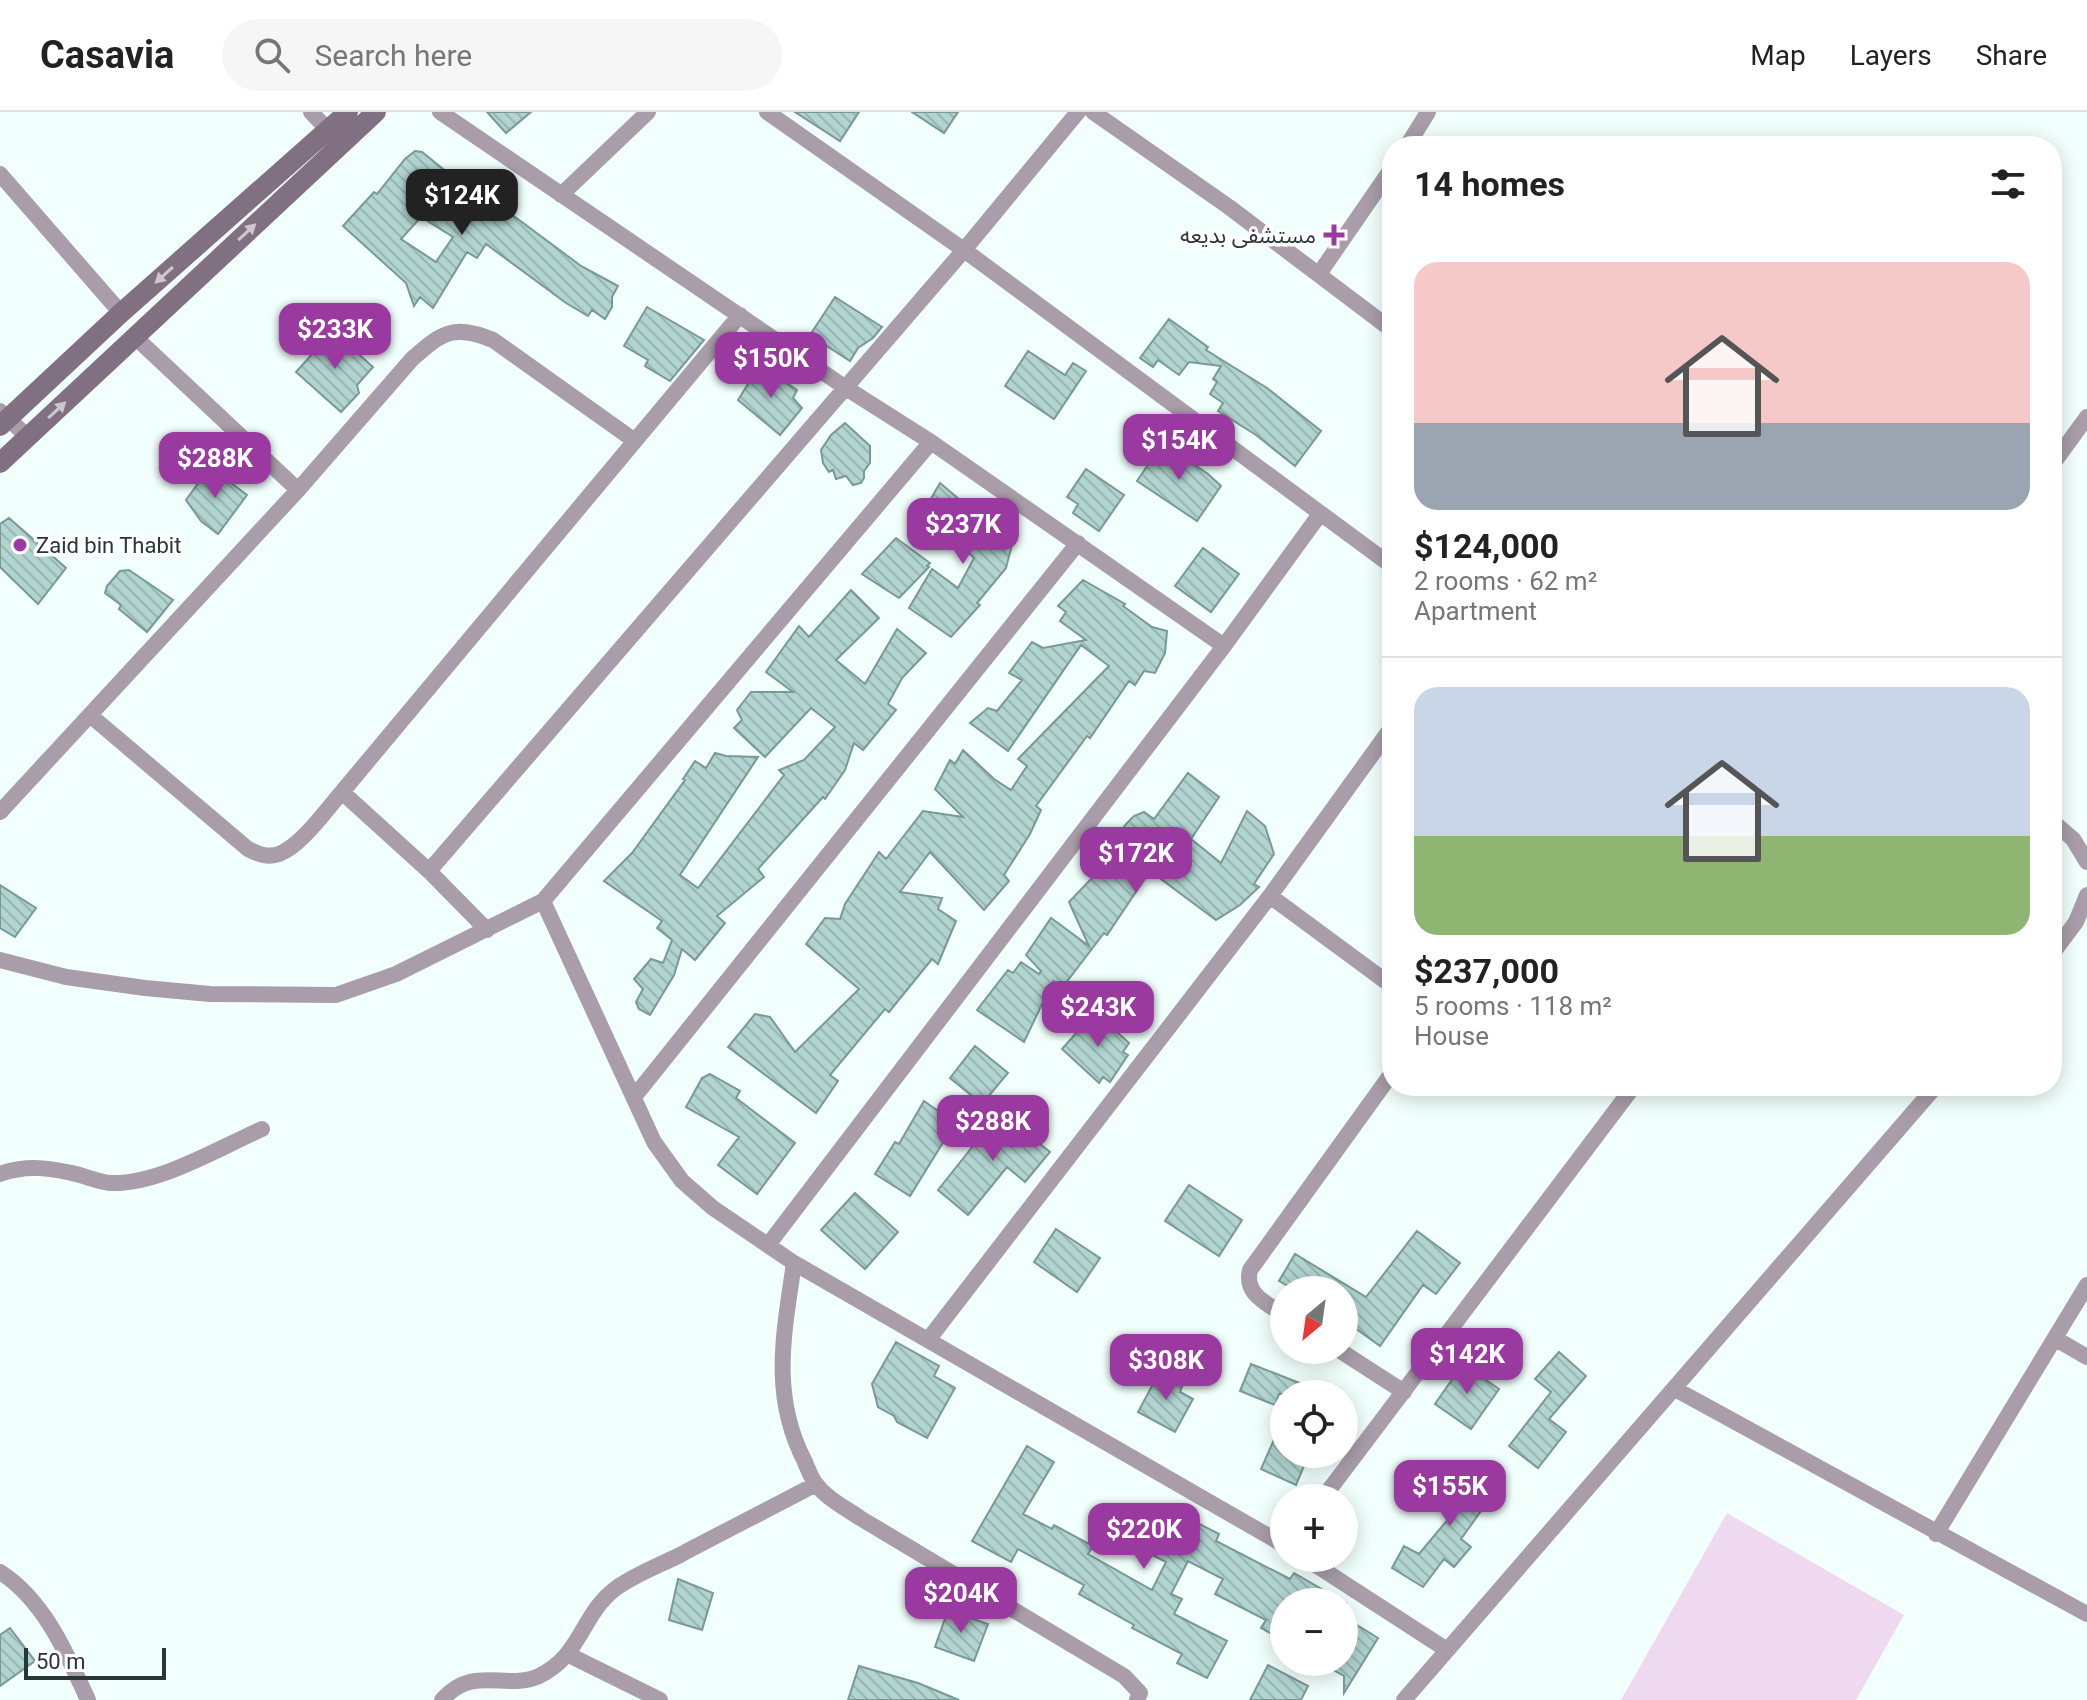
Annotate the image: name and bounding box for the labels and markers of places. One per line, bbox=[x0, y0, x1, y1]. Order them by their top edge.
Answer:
pin: $124K bbox=[406, 169, 518, 237]
place label: مستشفى بديعه bbox=[1180, 223, 1316, 248]
marker: مستشفى بديعه bbox=[1323, 224, 1345, 246]
pin: $233K bbox=[279, 303, 391, 371]
pin: $150K bbox=[715, 332, 827, 400]
pin: $154K bbox=[1123, 414, 1235, 482]
pin: $288K bbox=[159, 432, 271, 500]
pin: $237K bbox=[907, 498, 1019, 566]
place label: Zaid bin Thabit bbox=[36, 533, 181, 558]
marker: Zaid bin Thabit bbox=[11, 536, 29, 554]
pin: $172K bbox=[1080, 827, 1192, 895]
pin: $243K bbox=[1042, 981, 1154, 1049]
pin: $288K bbox=[937, 1095, 1049, 1163]
pin: $142K bbox=[1411, 1328, 1523, 1396]
pin: $308K bbox=[1110, 1334, 1222, 1402]
pin: $155K bbox=[1394, 1460, 1506, 1528]
pin: $220K bbox=[1088, 1503, 1200, 1571]
pin: $204K bbox=[905, 1567, 1017, 1635]

